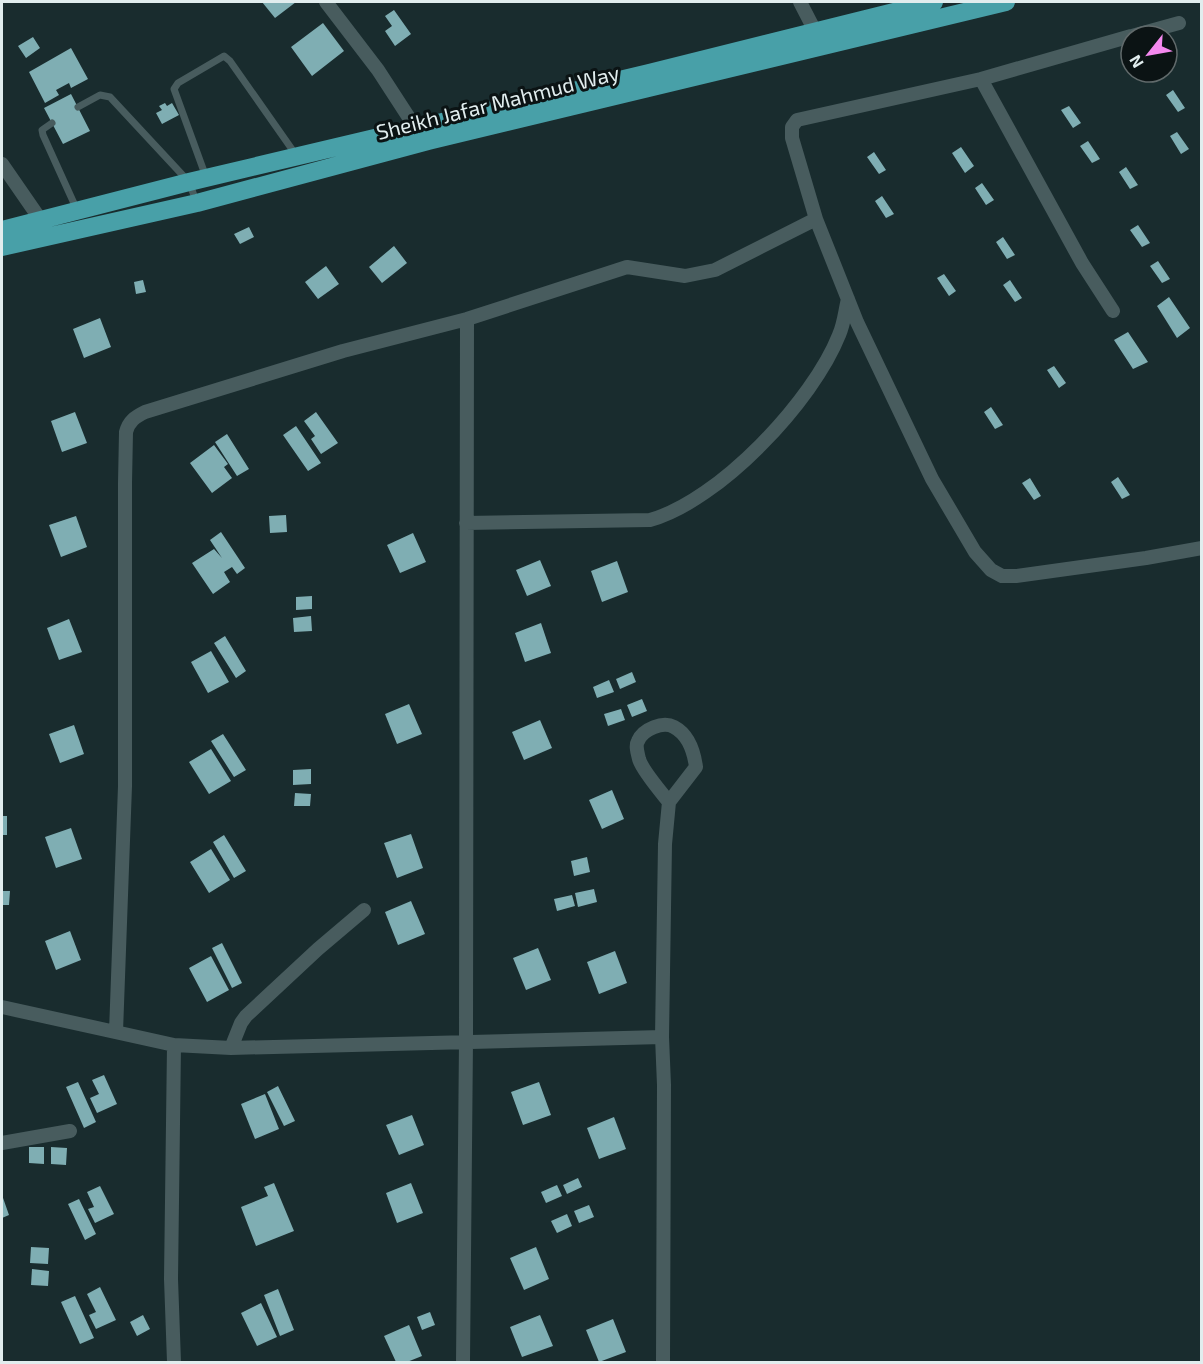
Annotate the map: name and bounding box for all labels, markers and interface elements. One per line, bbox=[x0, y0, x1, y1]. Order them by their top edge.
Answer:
north arrow bbox=[1119, 24, 1179, 84]
text: N bbox=[1125, 52, 1147, 72]
street label: Sheikh Jafar Mahmud Way bbox=[373, 59, 622, 144]

